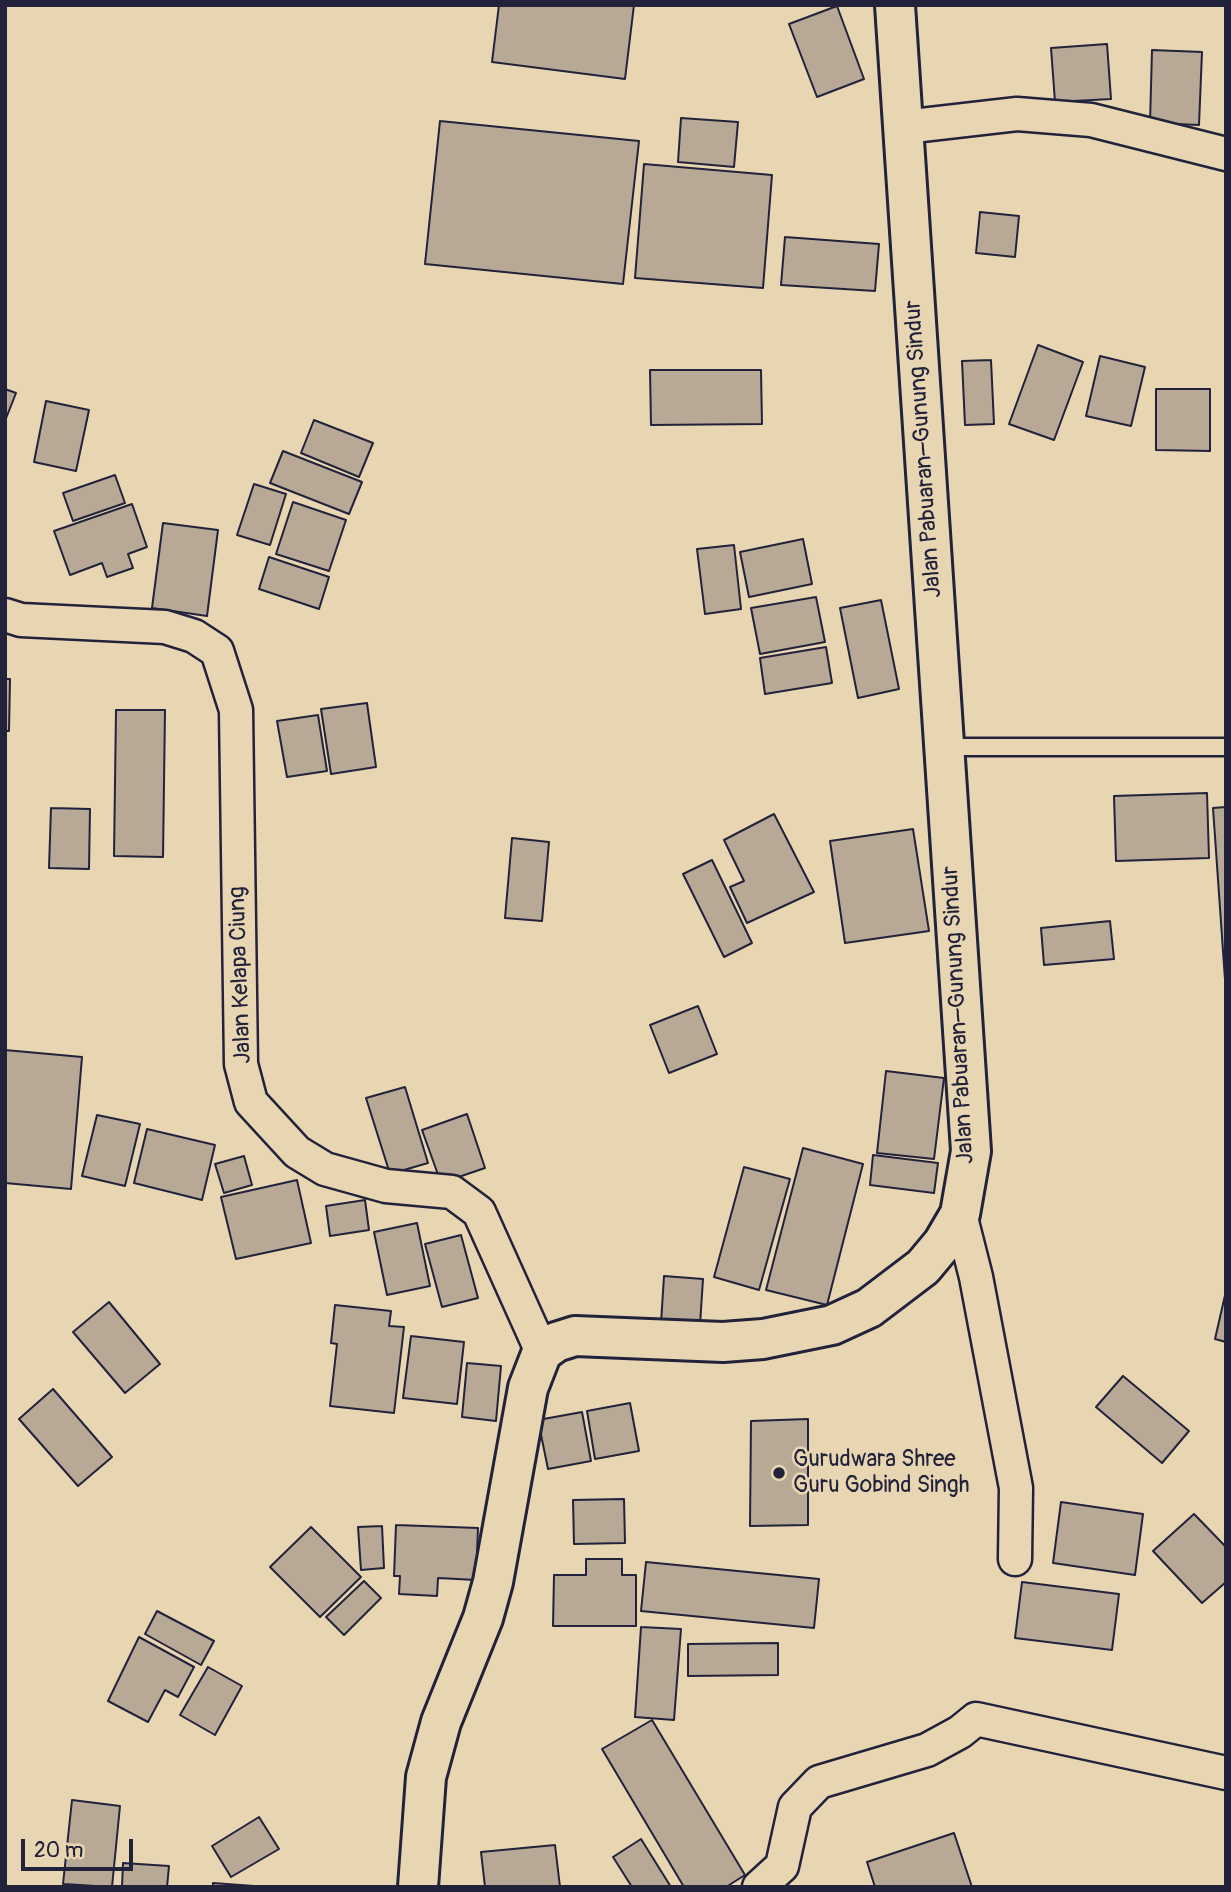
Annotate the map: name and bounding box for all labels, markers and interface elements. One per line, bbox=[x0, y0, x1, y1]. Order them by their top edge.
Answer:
street label: Jalan Pabuaran–Gunung Sindur bbox=[900, 299, 948, 599]
street label: Jalan Pabuaran–Gunung Sindur bbox=[937, 865, 981, 1165]
street label: Jalan Kelapa Ciung bbox=[224, 886, 258, 1064]
place label: Gurudwara Shree Guru Gobind Singh bbox=[793, 1446, 970, 1500]
marker: Gurudwara Shree Guru Gobind Singh bbox=[771, 1465, 787, 1481]
scale bar bbox=[24, 1826, 136, 1870]
text: 20 m bbox=[34, 1837, 83, 1864]

